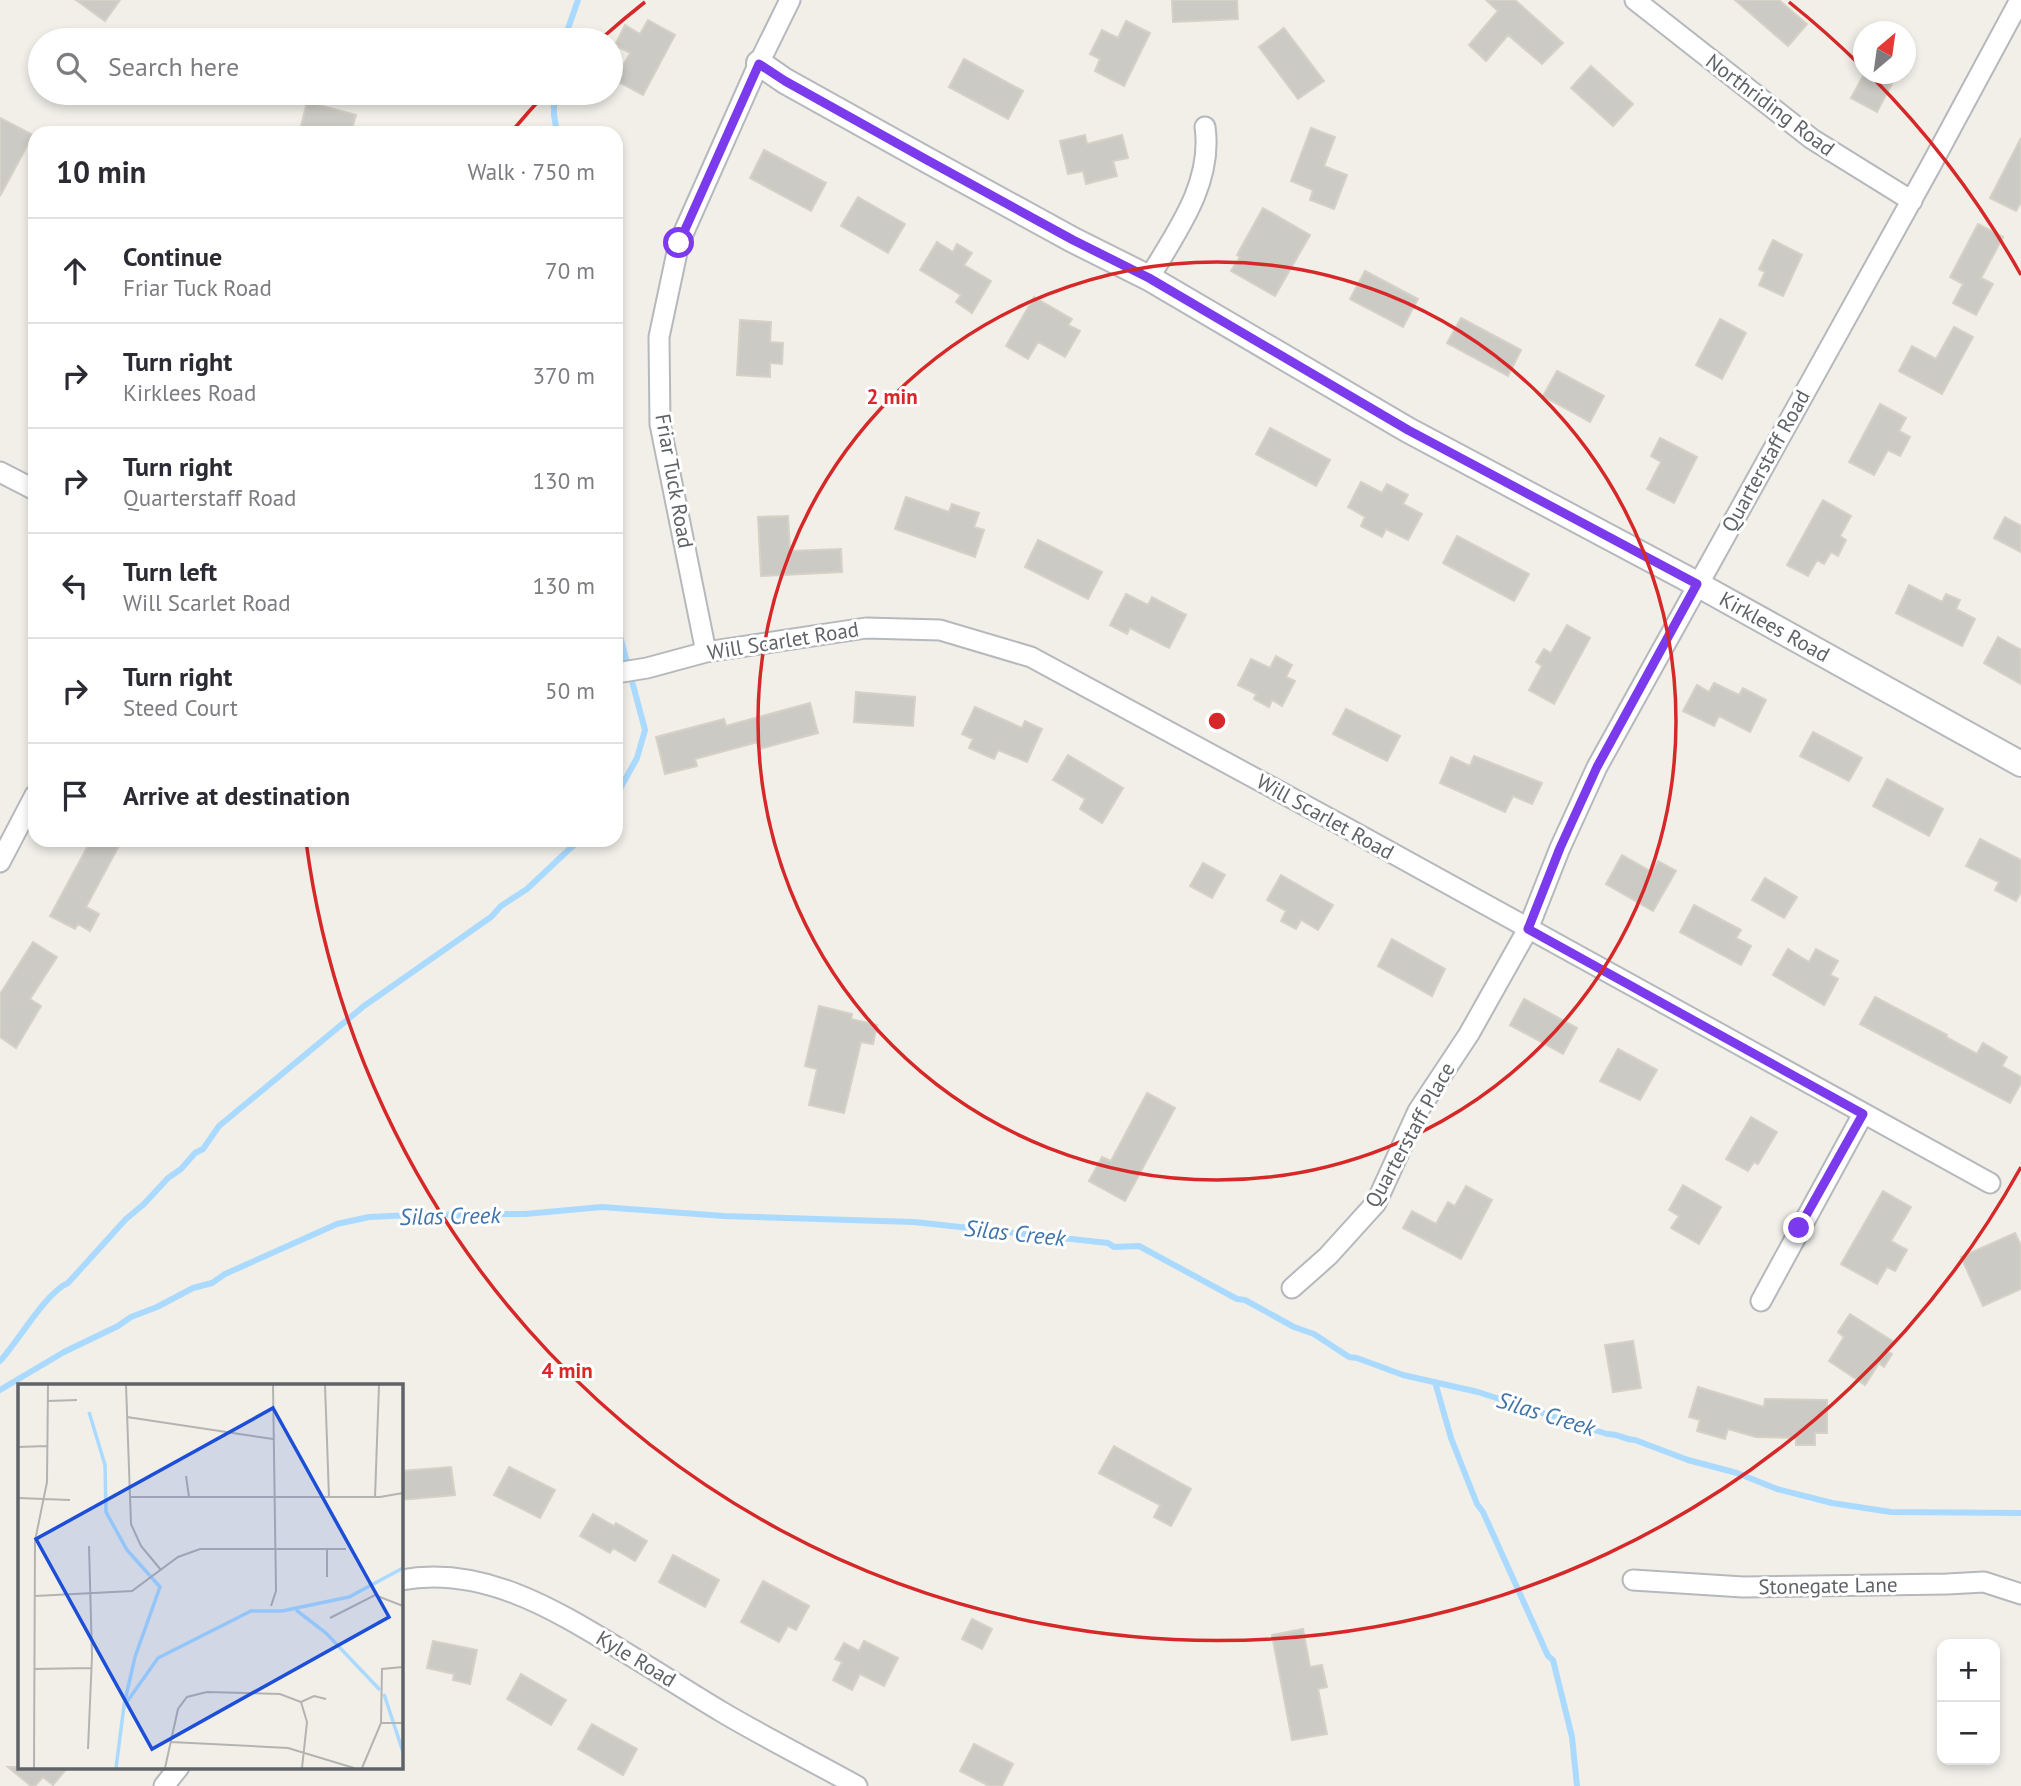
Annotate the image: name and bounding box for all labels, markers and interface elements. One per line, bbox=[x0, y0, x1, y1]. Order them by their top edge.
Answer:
north arrow bbox=[1853, 21, 1916, 84]
search box bbox=[28, 28, 623, 105]
street label: Northriding Road bbox=[1701, 47, 1840, 162]
icon: search bbox=[52, 48, 90, 86]
text: Search here bbox=[108, 50, 239, 83]
text: 10 min bbox=[56, 152, 146, 191]
text: Walk · 750 m bbox=[468, 157, 595, 186]
route start bbox=[663, 227, 694, 258]
text: Continue bbox=[123, 240, 222, 273]
icon: ahead bbox=[56, 252, 94, 290]
text: 70 m bbox=[545, 256, 595, 285]
text: Friar Tuck Road bbox=[123, 273, 272, 302]
text: Turn right bbox=[123, 345, 232, 378]
icon: right bbox=[56, 357, 94, 395]
text: 370 m bbox=[533, 361, 595, 390]
text: Kirklees Road bbox=[123, 378, 256, 407]
text: 2 min bbox=[866, 383, 918, 410]
street label: Quarterstaff Road bbox=[1715, 385, 1816, 537]
street label: Friar Tuck Road bbox=[649, 412, 700, 550]
text: Turn right bbox=[123, 450, 232, 483]
icon: right bbox=[56, 462, 94, 500]
text: 130 m bbox=[533, 466, 595, 495]
text: Quarterstaff Road bbox=[123, 483, 297, 512]
text: Turn left bbox=[123, 555, 217, 588]
icon: left bbox=[56, 567, 94, 605]
text: 130 m bbox=[533, 571, 595, 600]
street label: Kirklees Road bbox=[1715, 585, 1835, 668]
text: Will Scarlet Road bbox=[123, 588, 291, 617]
street label: Will Scarlet Road bbox=[705, 615, 861, 666]
text: Turn right bbox=[123, 660, 232, 693]
icon: right bbox=[56, 672, 94, 710]
text: 50 m bbox=[545, 676, 595, 705]
text: Steed Court bbox=[123, 693, 238, 722]
centre of rings bbox=[1205, 709, 1229, 733]
street label: Will Scarlet Road bbox=[1252, 768, 1399, 865]
icon: arrive bbox=[56, 777, 94, 815]
text: Arrive at destination bbox=[123, 779, 350, 812]
street label: Quarterstaff Place bbox=[1359, 1057, 1461, 1212]
water label: Silas Creek bbox=[399, 1200, 503, 1231]
route end bbox=[1783, 1212, 1814, 1243]
water label: Silas Creek bbox=[963, 1213, 1069, 1252]
text: 4 min bbox=[541, 1357, 593, 1384]
inset map bbox=[18, 1384, 402, 1768]
water label: Silas Creek bbox=[1494, 1385, 1600, 1443]
street label: Stonegate Lane bbox=[1758, 1571, 1898, 1600]
street label: Kyle Road bbox=[591, 1624, 681, 1693]
map controls bbox=[1937, 1639, 2000, 1765]
button: + bbox=[1937, 1639, 2000, 1702]
button: − bbox=[1937, 1702, 2000, 1765]

